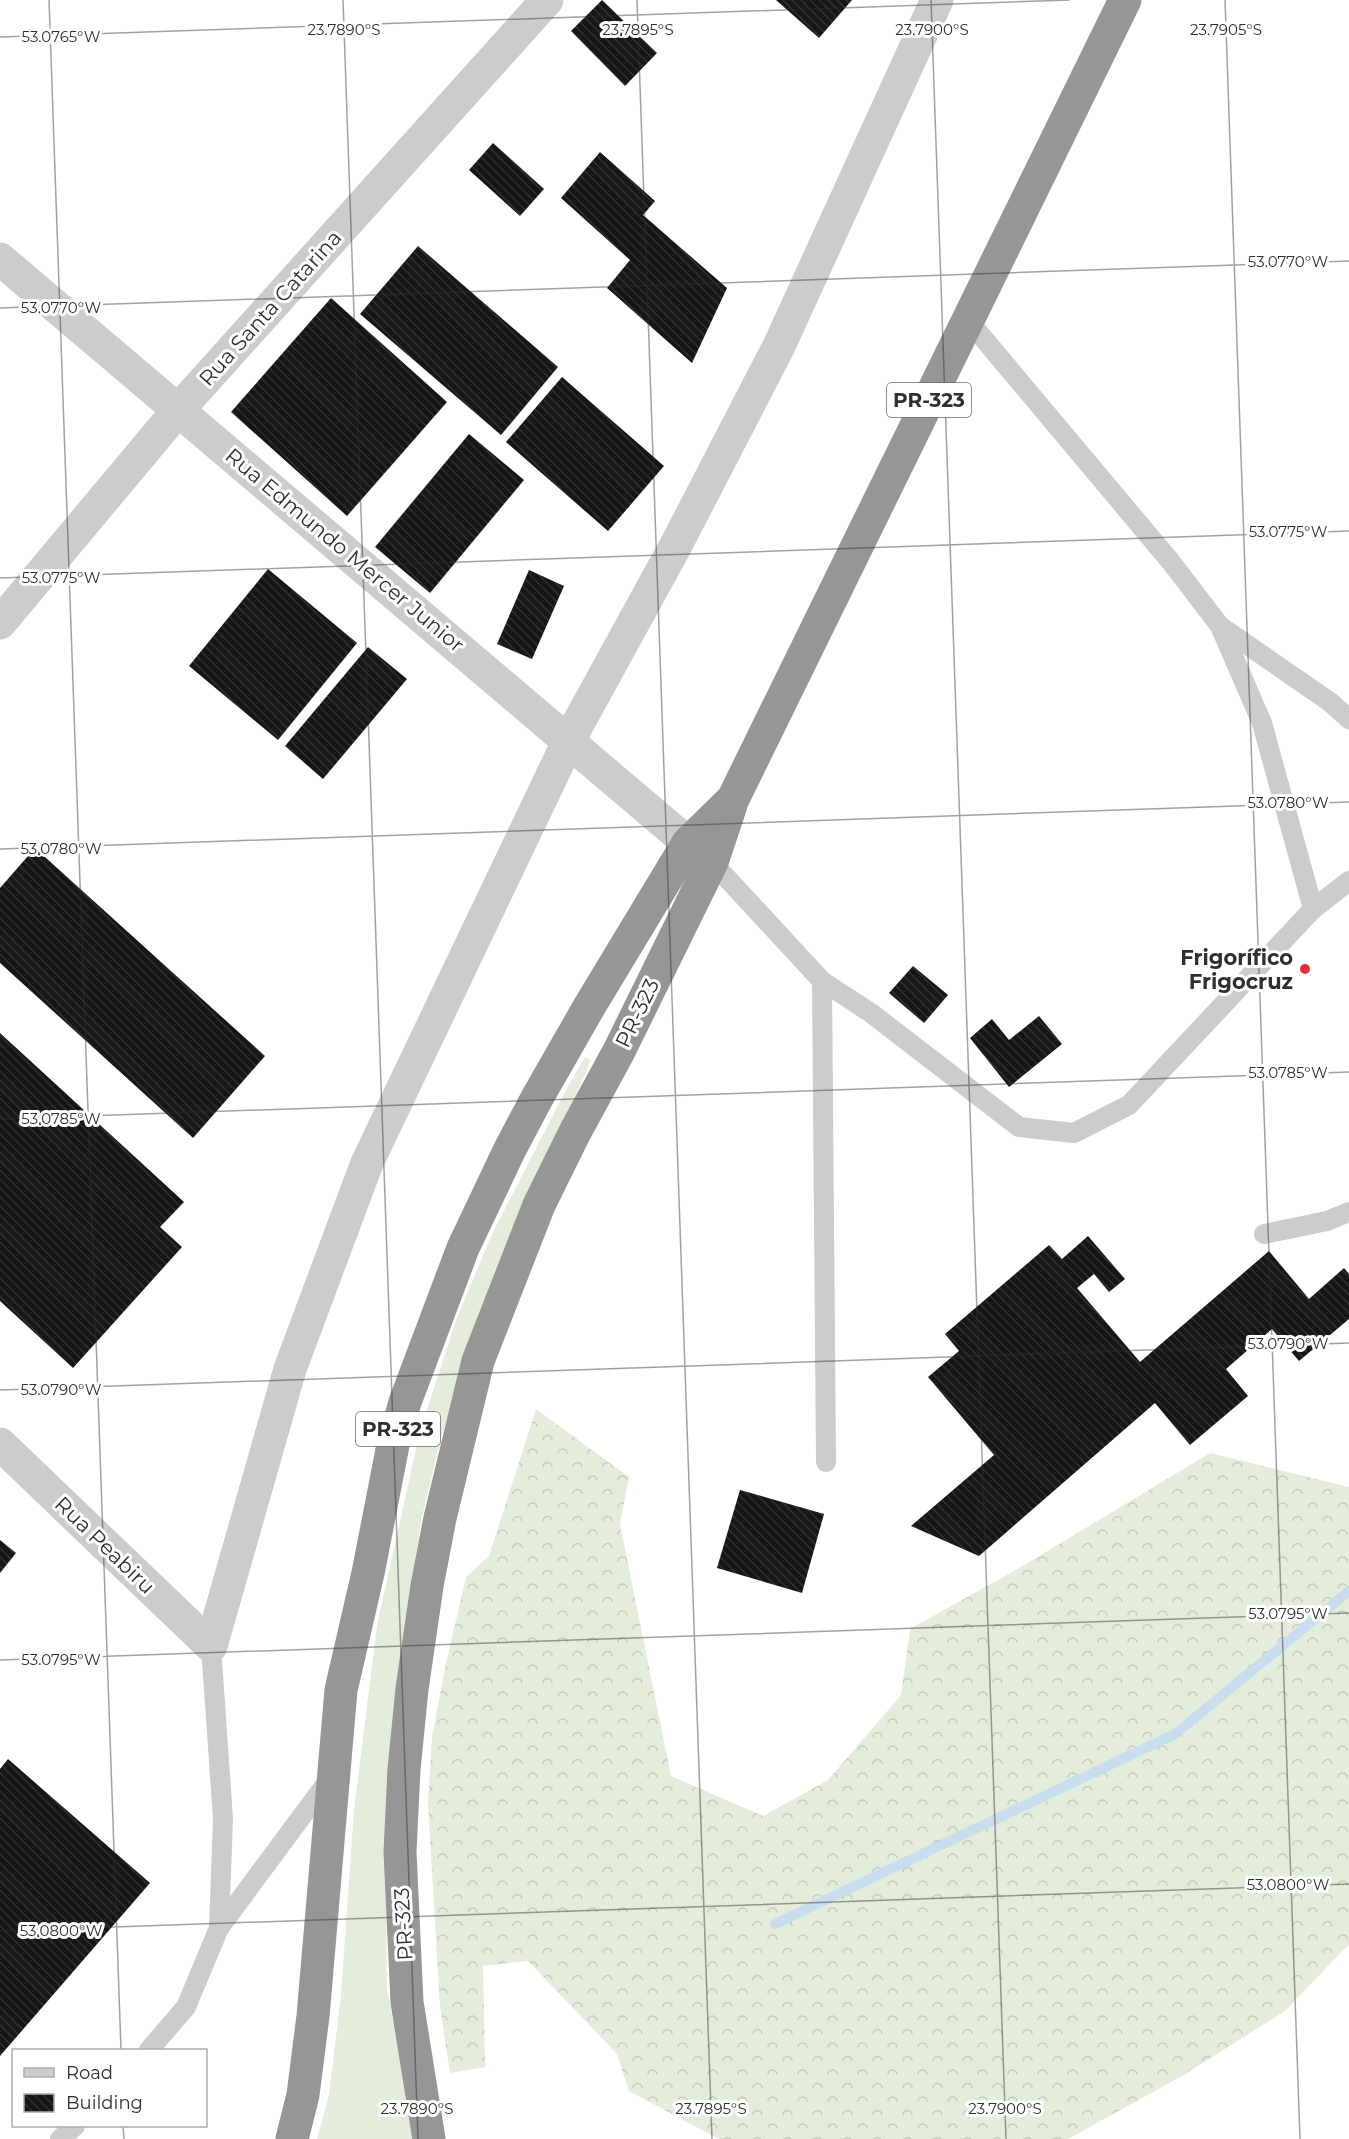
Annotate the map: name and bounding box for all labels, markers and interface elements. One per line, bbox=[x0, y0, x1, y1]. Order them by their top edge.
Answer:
text: 23.7890°S bbox=[307, 20, 381, 39]
text: 23.7895°S bbox=[602, 20, 674, 39]
text: 23.7900°S bbox=[895, 20, 969, 39]
text: 23.7905°S bbox=[1190, 20, 1262, 39]
text: 53.0765°W bbox=[21, 27, 101, 46]
street label: Rua Santa Catarina bbox=[194, 225, 346, 391]
text: 53.0770°W bbox=[1248, 252, 1329, 271]
text: 53.0770°W bbox=[21, 298, 102, 317]
road number: PR-323 bbox=[887, 383, 971, 417]
street label: Rua Edmundo Mercer Junior bbox=[221, 443, 469, 657]
text: 53.0775°W bbox=[1249, 522, 1328, 541]
text: 53.0775°W bbox=[22, 568, 101, 587]
text: 53.0780°W bbox=[1247, 793, 1329, 812]
text: 53.0780°W bbox=[20, 839, 102, 858]
place label: Frigorífico Frigocruz bbox=[1180, 945, 1293, 994]
marker: Frigorífico Frigocruz bbox=[1298, 962, 1312, 976]
street label: PR-323 bbox=[610, 975, 664, 1051]
text: 53.0785°W bbox=[1248, 1063, 1328, 1082]
text: 53.0785°W bbox=[21, 1109, 101, 1128]
text: 53.0790°W bbox=[1247, 1334, 1329, 1353]
text: 53.0790°W bbox=[20, 1380, 102, 1399]
road number: PR-323 bbox=[356, 1412, 440, 1446]
street label: Rua Peabiru bbox=[50, 1491, 160, 1599]
text: 53.0795°W bbox=[1248, 1604, 1328, 1623]
text: 53.0795°W bbox=[21, 1650, 101, 1669]
text: 53.0800°W bbox=[1247, 1875, 1330, 1894]
street label: PR-323 bbox=[389, 1887, 417, 1961]
text: 53.0800°W bbox=[20, 1921, 103, 1940]
legend bbox=[12, 2049, 207, 2127]
text: Road bbox=[66, 2062, 113, 2084]
text: Building bbox=[66, 2092, 143, 2114]
text: 23.7890°S bbox=[380, 2099, 454, 2118]
text: 23.7895°S bbox=[675, 2099, 747, 2118]
text: 23.7900°S bbox=[968, 2099, 1042, 2118]

